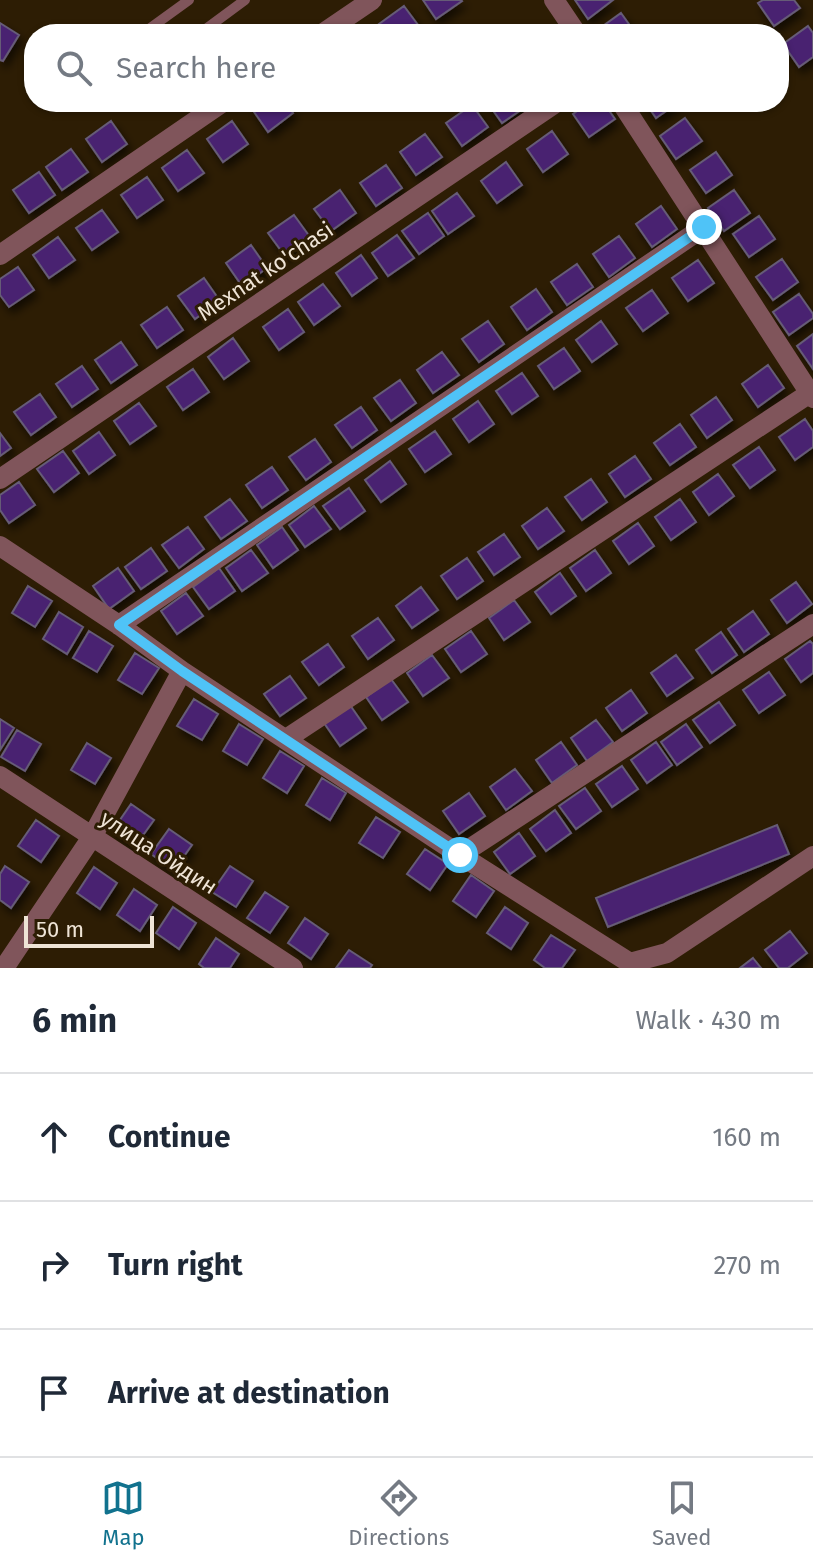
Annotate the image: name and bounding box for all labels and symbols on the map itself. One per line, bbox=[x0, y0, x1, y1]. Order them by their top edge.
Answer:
route end bbox=[686, 209, 722, 245]
street label: Mexnat ko'chasi bbox=[192, 216, 338, 327]
street label: улица Ойдин bbox=[95, 805, 222, 900]
route start bbox=[442, 837, 478, 873]
scale bar bbox=[24, 912, 154, 948]

